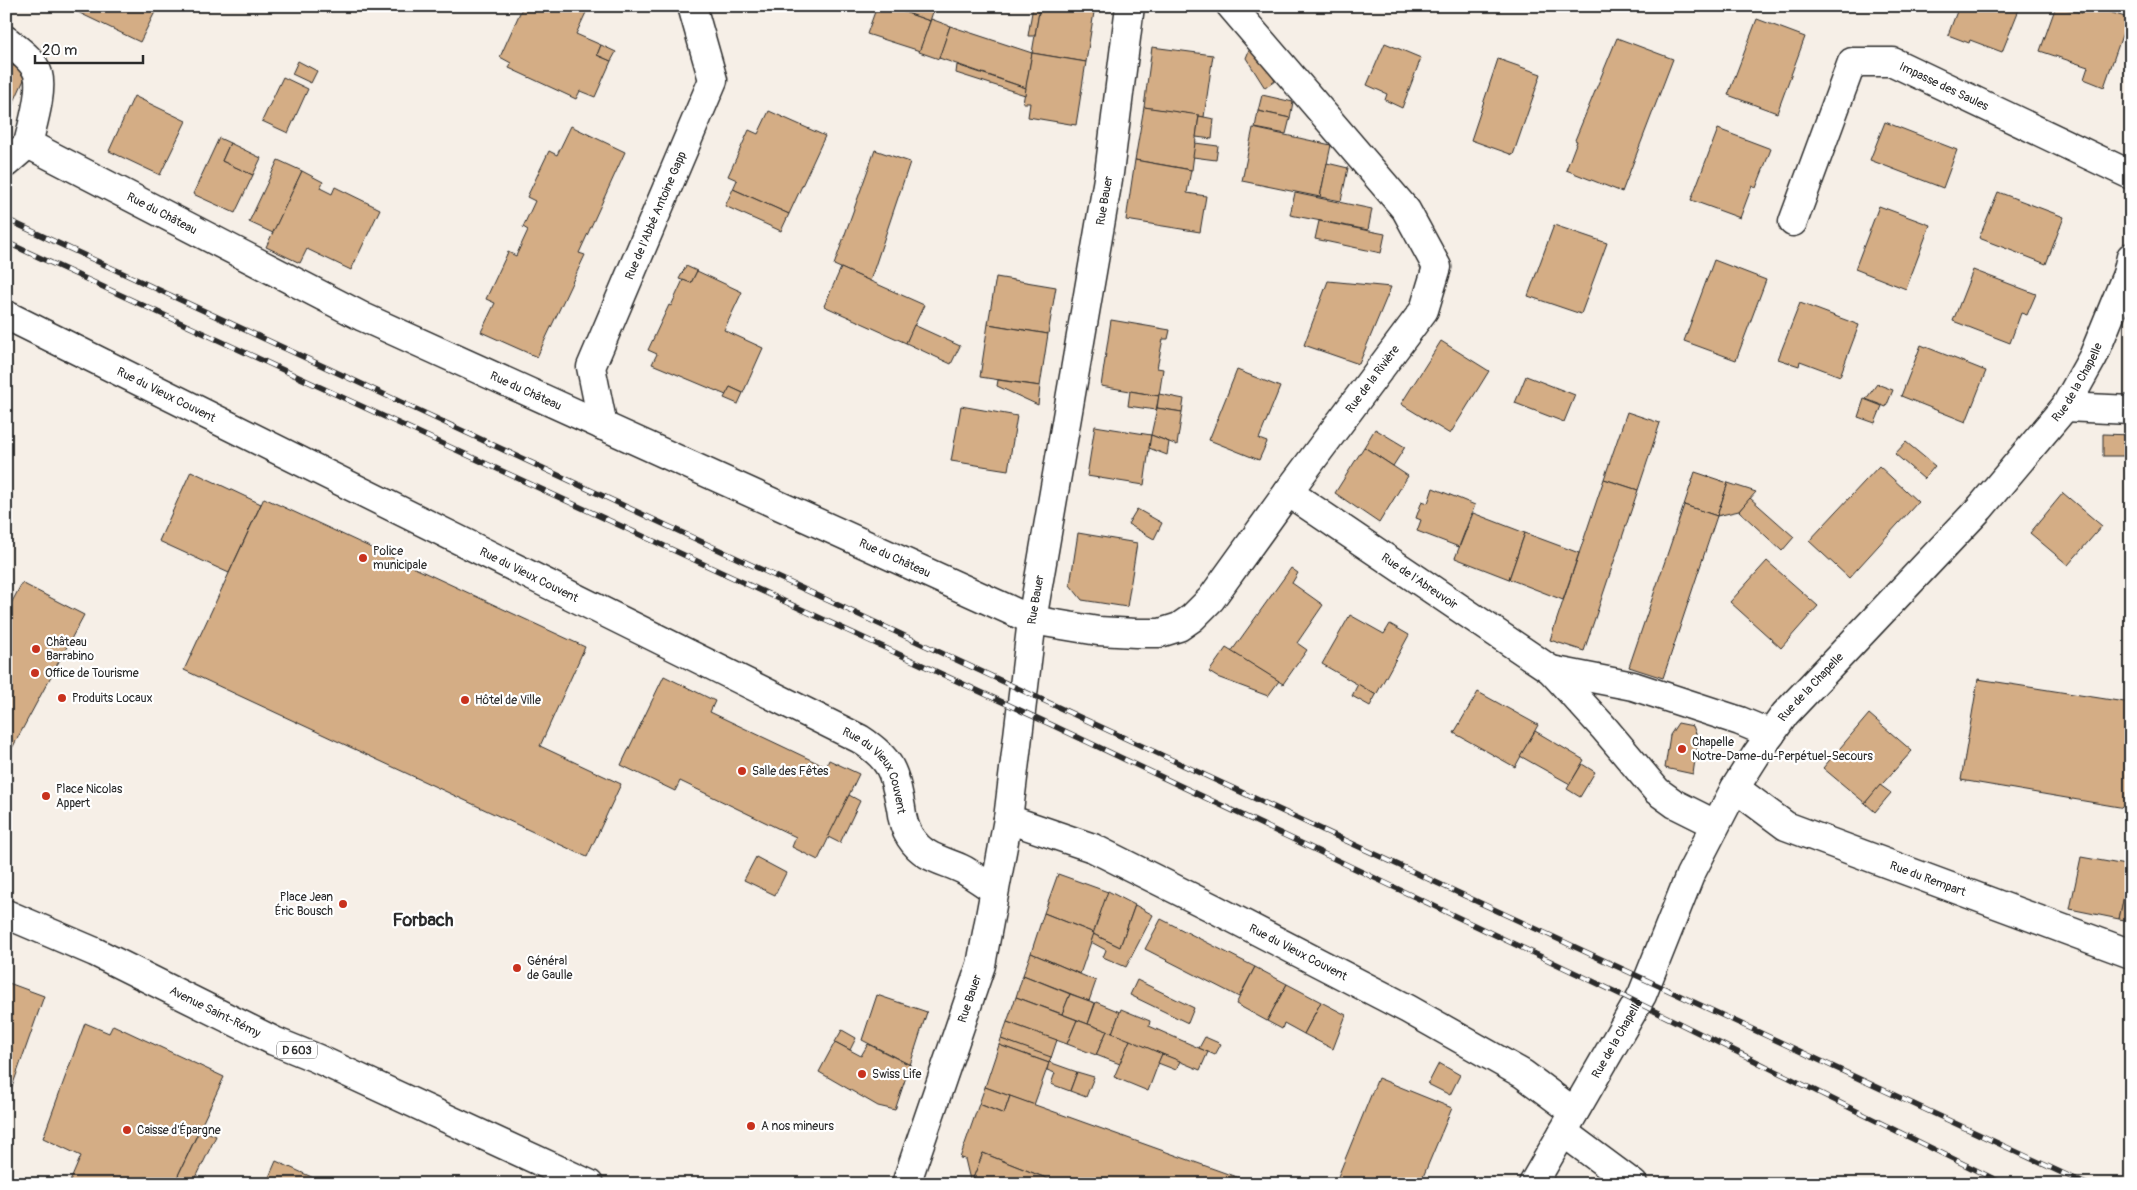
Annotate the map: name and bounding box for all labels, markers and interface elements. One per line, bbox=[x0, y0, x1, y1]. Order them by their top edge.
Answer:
scale bar bbox=[35, 32, 142, 64]
text: 20 m bbox=[42, 41, 77, 60]
street label: Impasse des Saules bbox=[1897, 59, 1992, 114]
street label: Rue de l'Abbé Antoine Gapp bbox=[622, 149, 689, 282]
street label: Rue Bauer bbox=[1093, 174, 1116, 226]
street label: Rue du Château bbox=[125, 189, 200, 238]
street label: Rue de la Chapelle bbox=[2048, 340, 2106, 425]
street label: Rue de la Rivière bbox=[1342, 342, 1403, 416]
street label: Rue du Vieux Couvent bbox=[114, 364, 218, 426]
street label: Rue du Château bbox=[488, 368, 564, 413]
street label: Rue du Château bbox=[857, 535, 933, 581]
place label: Police municipale bbox=[373, 544, 427, 573]
street label: Rue du Vieux Couvent bbox=[477, 544, 581, 606]
street label: Rue de l'Abreuvoir bbox=[1378, 550, 1461, 613]
marker: Police municipale bbox=[357, 552, 369, 564]
street label: Rue Bauer bbox=[1024, 573, 1047, 625]
place label: Château Barrabino bbox=[46, 635, 94, 664]
marker: Château Barrabino bbox=[30, 643, 42, 655]
street label: Rue de la Chapelle bbox=[1775, 649, 1847, 724]
place label: Office de Tourisme bbox=[45, 666, 139, 681]
marker: Office de Tourisme bbox=[29, 667, 41, 679]
place label: Produits Locaux bbox=[72, 691, 152, 706]
marker: Produits Locaux bbox=[56, 692, 68, 704]
place label: Hôtel de Ville bbox=[475, 693, 541, 708]
marker: Hôtel de Ville bbox=[459, 694, 471, 706]
street label: Rue du Vieux Couvent bbox=[840, 724, 909, 815]
place label: Chapelle Notre-Dame-du-Perpétuel-Secours bbox=[1692, 735, 1873, 764]
marker: Chapelle Notre-Dame-du-Perpétuel-Secours bbox=[1676, 743, 1688, 755]
place label: Salle des Fêtes bbox=[752, 764, 829, 779]
marker: Salle des Fêtes bbox=[736, 765, 748, 777]
place label: Place Nicolas Appert bbox=[56, 782, 123, 811]
marker: Place Nicolas Appert bbox=[40, 790, 52, 802]
street label: Rue du Rempart bbox=[1888, 858, 1968, 900]
place label: Place Jean Éric Bousch bbox=[275, 890, 333, 919]
marker: Place Jean Éric Bousch bbox=[337, 898, 349, 910]
district label: Forbach bbox=[393, 909, 454, 932]
street label: Rue du Vieux Couvent bbox=[1247, 921, 1350, 984]
place label: Général de Gaulle bbox=[527, 954, 573, 983]
marker: Général de Gaulle bbox=[511, 962, 523, 974]
street label: Rue Bauer bbox=[954, 972, 985, 1025]
street label: Avenue Saint-Rémy bbox=[167, 983, 263, 1041]
street label: Rue de la Chapelle bbox=[1588, 996, 1646, 1081]
road number: D 603 bbox=[277, 1042, 317, 1058]
place label: Swiss Life bbox=[872, 1067, 922, 1082]
marker: Swiss Life bbox=[856, 1068, 868, 1080]
place label: A nos mineurs bbox=[761, 1119, 835, 1134]
marker: A nos mineurs bbox=[745, 1120, 757, 1132]
place label: Caisse d'Épargne bbox=[137, 1122, 221, 1138]
marker: Caisse d'Épargne bbox=[121, 1124, 133, 1136]

